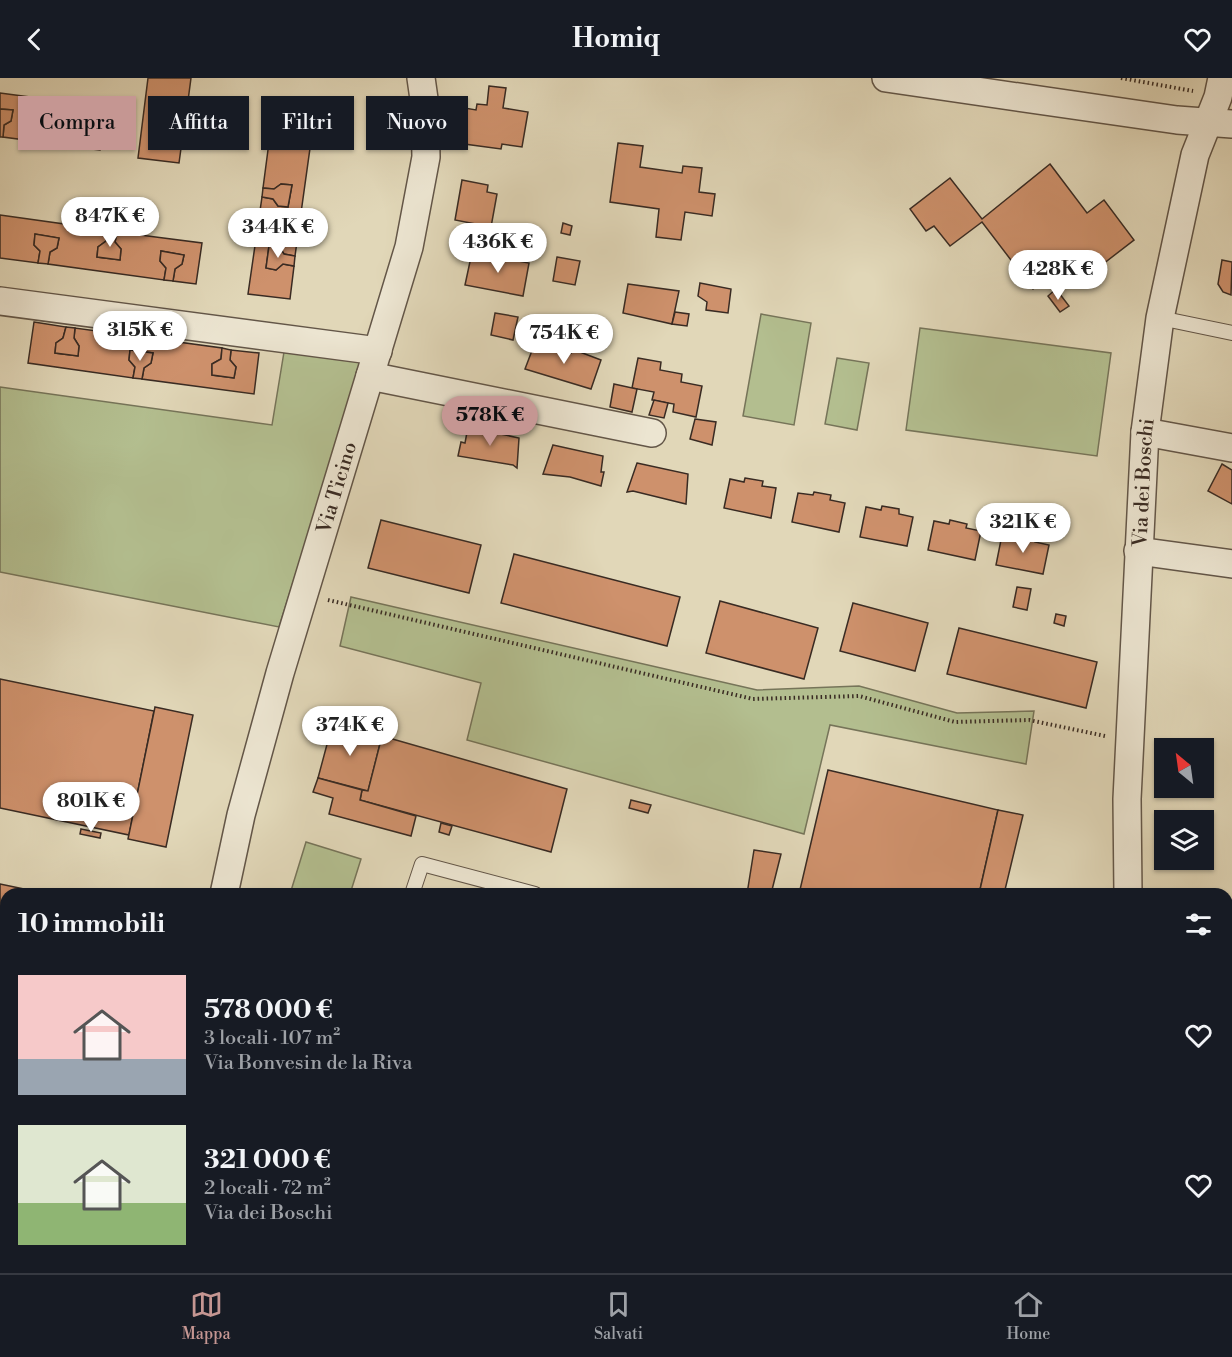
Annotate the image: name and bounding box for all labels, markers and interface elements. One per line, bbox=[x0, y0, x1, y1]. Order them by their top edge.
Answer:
text: Homiq bbox=[572, 22, 660, 56]
icon: back bbox=[18, 23, 51, 56]
icon: heart bbox=[1181, 23, 1214, 56]
chip: Compra bbox=[18, 96, 136, 150]
chip: Affitta bbox=[148, 96, 249, 150]
chip: Filtri bbox=[261, 96, 354, 150]
chip: Nuovo bbox=[366, 96, 468, 150]
pin: 847K € bbox=[61, 197, 159, 248]
text: 847K € bbox=[75, 204, 145, 229]
pin: 344K € bbox=[229, 208, 327, 259]
text: 344K € bbox=[242, 215, 314, 240]
pin: 436K € bbox=[449, 223, 547, 274]
text: 436K € bbox=[463, 230, 533, 255]
pin: 428K € bbox=[1009, 250, 1107, 301]
text: 428K € bbox=[1022, 257, 1094, 282]
pin: 315K € bbox=[91, 311, 189, 362]
pin: 754K € bbox=[515, 314, 613, 365]
text: 315K € bbox=[107, 318, 173, 343]
text: 754K € bbox=[529, 321, 599, 346]
pin: 578K € bbox=[441, 396, 539, 447]
text: 578K € bbox=[456, 403, 524, 428]
street label: Via dei Boschi bbox=[1128, 416, 1161, 548]
street label: Via Ticino bbox=[312, 439, 363, 538]
pin: 321K € bbox=[974, 503, 1072, 554]
text: 321K € bbox=[990, 510, 1056, 535]
pin: 374K € bbox=[301, 706, 399, 757]
text: 374K € bbox=[316, 713, 384, 738]
north arrow bbox=[1154, 738, 1214, 798]
map controls bbox=[1154, 738, 1214, 870]
pin: 801K € bbox=[42, 782, 140, 833]
text: 801K € bbox=[57, 789, 125, 814]
button: layers bbox=[1154, 810, 1214, 870]
text: 10 immobili bbox=[18, 908, 165, 940]
icon: filters bbox=[1182, 908, 1215, 941]
text: 578 000 € bbox=[204, 994, 333, 1026]
icon: home bbox=[66, 999, 138, 1071]
icon: heart bbox=[1182, 1019, 1215, 1052]
text: 3 locali · 107 m² bbox=[204, 1026, 340, 1051]
text: Via Bonvesin de la Riva bbox=[204, 1051, 412, 1076]
text: 321 000 € bbox=[204, 1144, 331, 1176]
icon: home bbox=[66, 1149, 138, 1221]
icon: heart bbox=[1182, 1169, 1215, 1202]
text: 2 locali · 72 m² bbox=[204, 1176, 331, 1201]
text: Via dei Boschi bbox=[204, 1201, 333, 1226]
tab: Mappa bbox=[182, 1288, 231, 1344]
tab: Salvati bbox=[594, 1288, 643, 1344]
tab: Home bbox=[1006, 1288, 1050, 1344]

